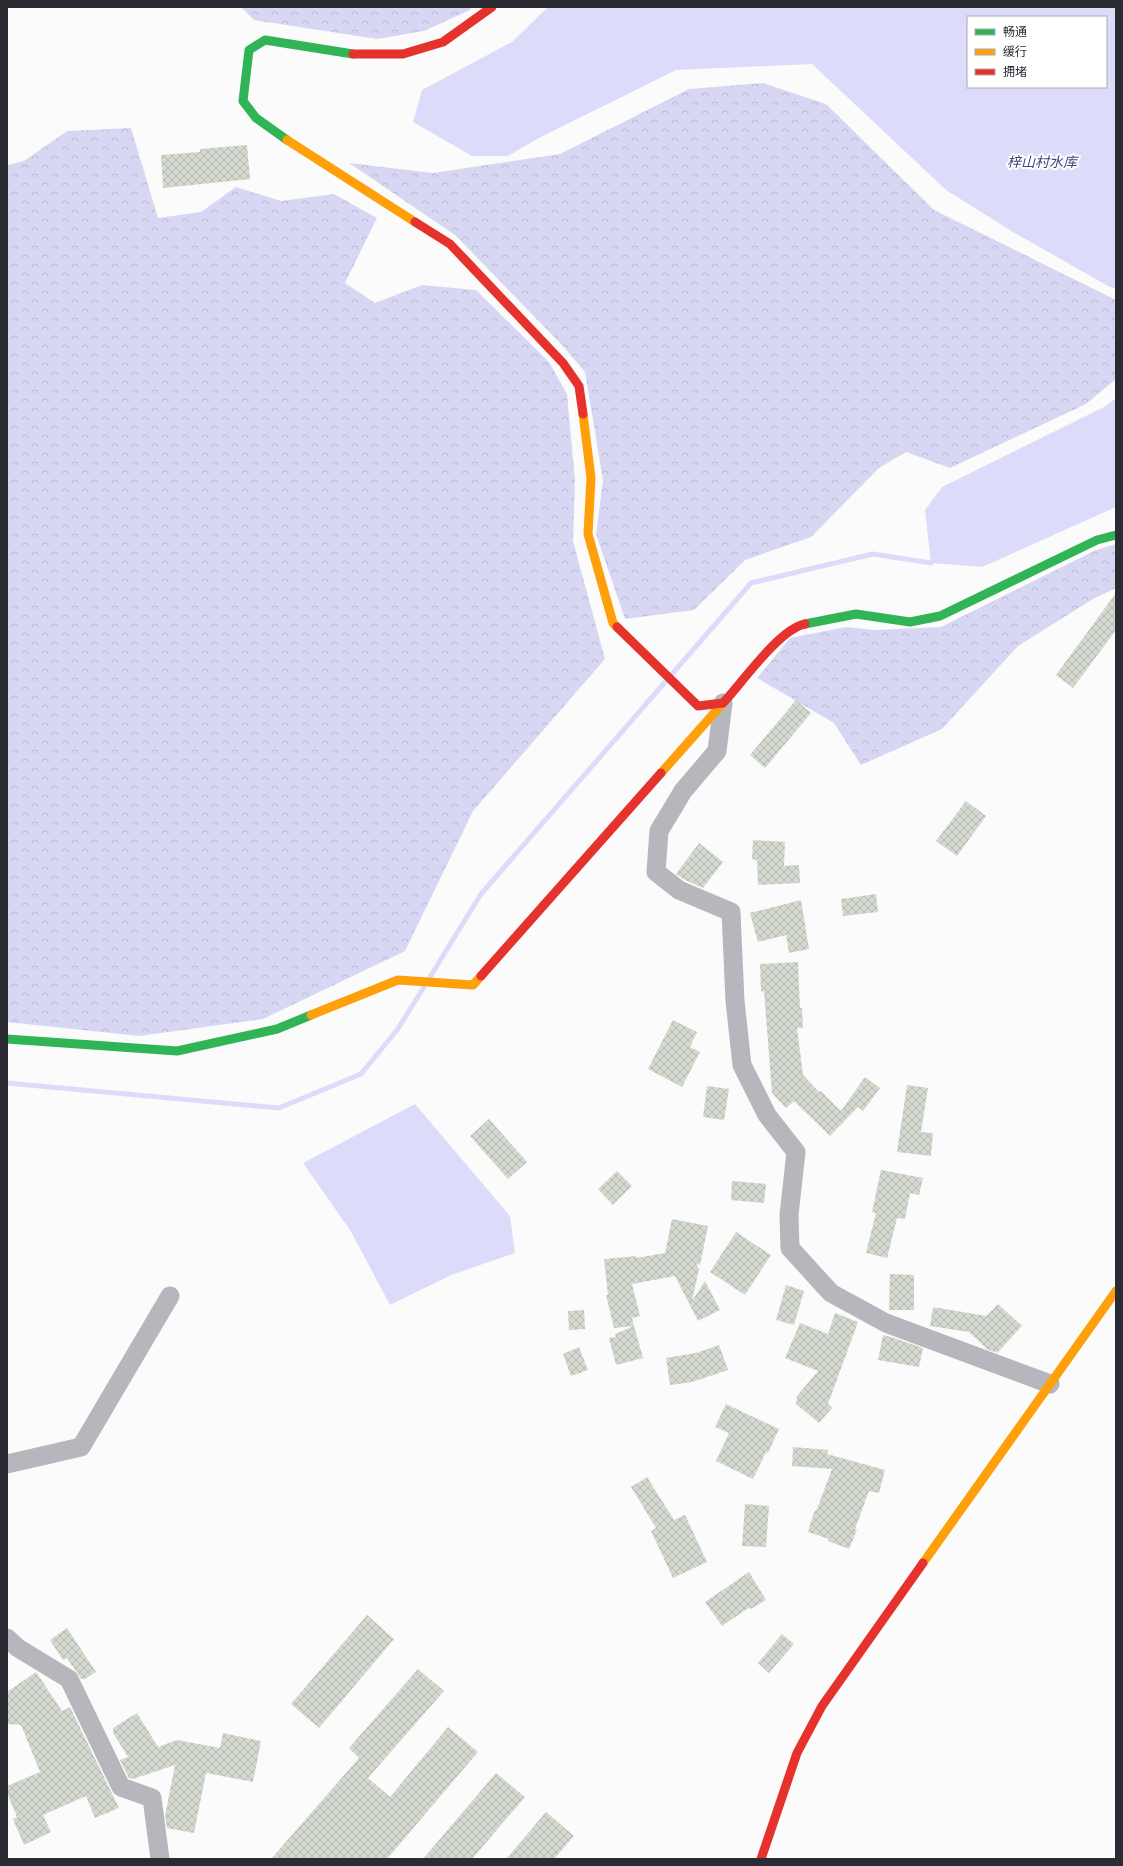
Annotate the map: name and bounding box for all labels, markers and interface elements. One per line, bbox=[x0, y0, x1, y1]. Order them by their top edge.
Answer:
legend bbox=[967, 16, 1107, 88]
text: 畅通 bbox=[1003, 23, 1027, 40]
text: 缓行 bbox=[1003, 43, 1027, 60]
text: 拥堵 bbox=[1003, 63, 1027, 80]
water label: 梓山村水库 bbox=[1007, 152, 1079, 172]

